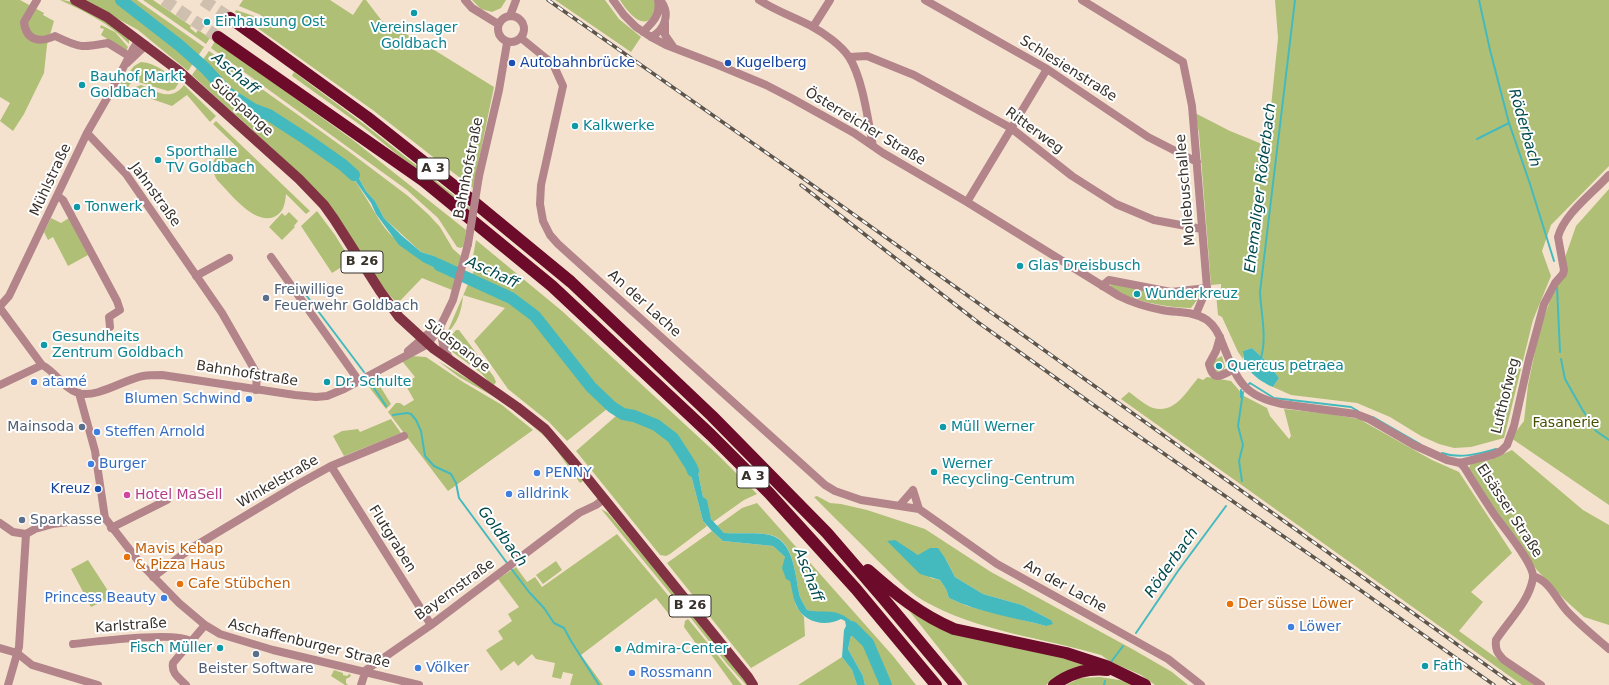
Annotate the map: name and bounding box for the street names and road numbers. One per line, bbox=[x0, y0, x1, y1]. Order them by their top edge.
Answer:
street label: Schlesienstraße bbox=[1016, 32, 1120, 106]
street label: Südspange bbox=[207, 76, 277, 140]
street label: Österreicher Straße bbox=[802, 84, 928, 170]
street label: Ritterweg bbox=[1002, 104, 1066, 158]
street label: Bahnhofstraße bbox=[451, 116, 487, 220]
street label: Mollebuschallee bbox=[1173, 133, 1199, 247]
street label: Mühlstraße bbox=[27, 141, 75, 219]
road number: A 3 bbox=[417, 158, 449, 180]
street label: Jahnstraße bbox=[126, 160, 184, 230]
road number: B 26 bbox=[341, 251, 383, 273]
street label: An der Lache bbox=[604, 267, 684, 341]
street label: Südspange bbox=[421, 316, 493, 376]
street label: Lufthofweg bbox=[1488, 356, 1524, 436]
street label: Bahnhofstraße bbox=[195, 358, 299, 390]
street label: Winkelstraße bbox=[234, 452, 322, 512]
street label: Elsässer Straße bbox=[1473, 461, 1545, 561]
road number: A 3 bbox=[737, 466, 769, 488]
street label: Flutgraben bbox=[365, 502, 419, 576]
street label: Bayernstraße bbox=[412, 556, 498, 624]
street label: An der Lache bbox=[1021, 557, 1109, 617]
road number: B 26 bbox=[669, 595, 711, 617]
street label: Karlstraße bbox=[95, 615, 167, 637]
street label: Aschaffenburger Straße bbox=[226, 616, 392, 672]

